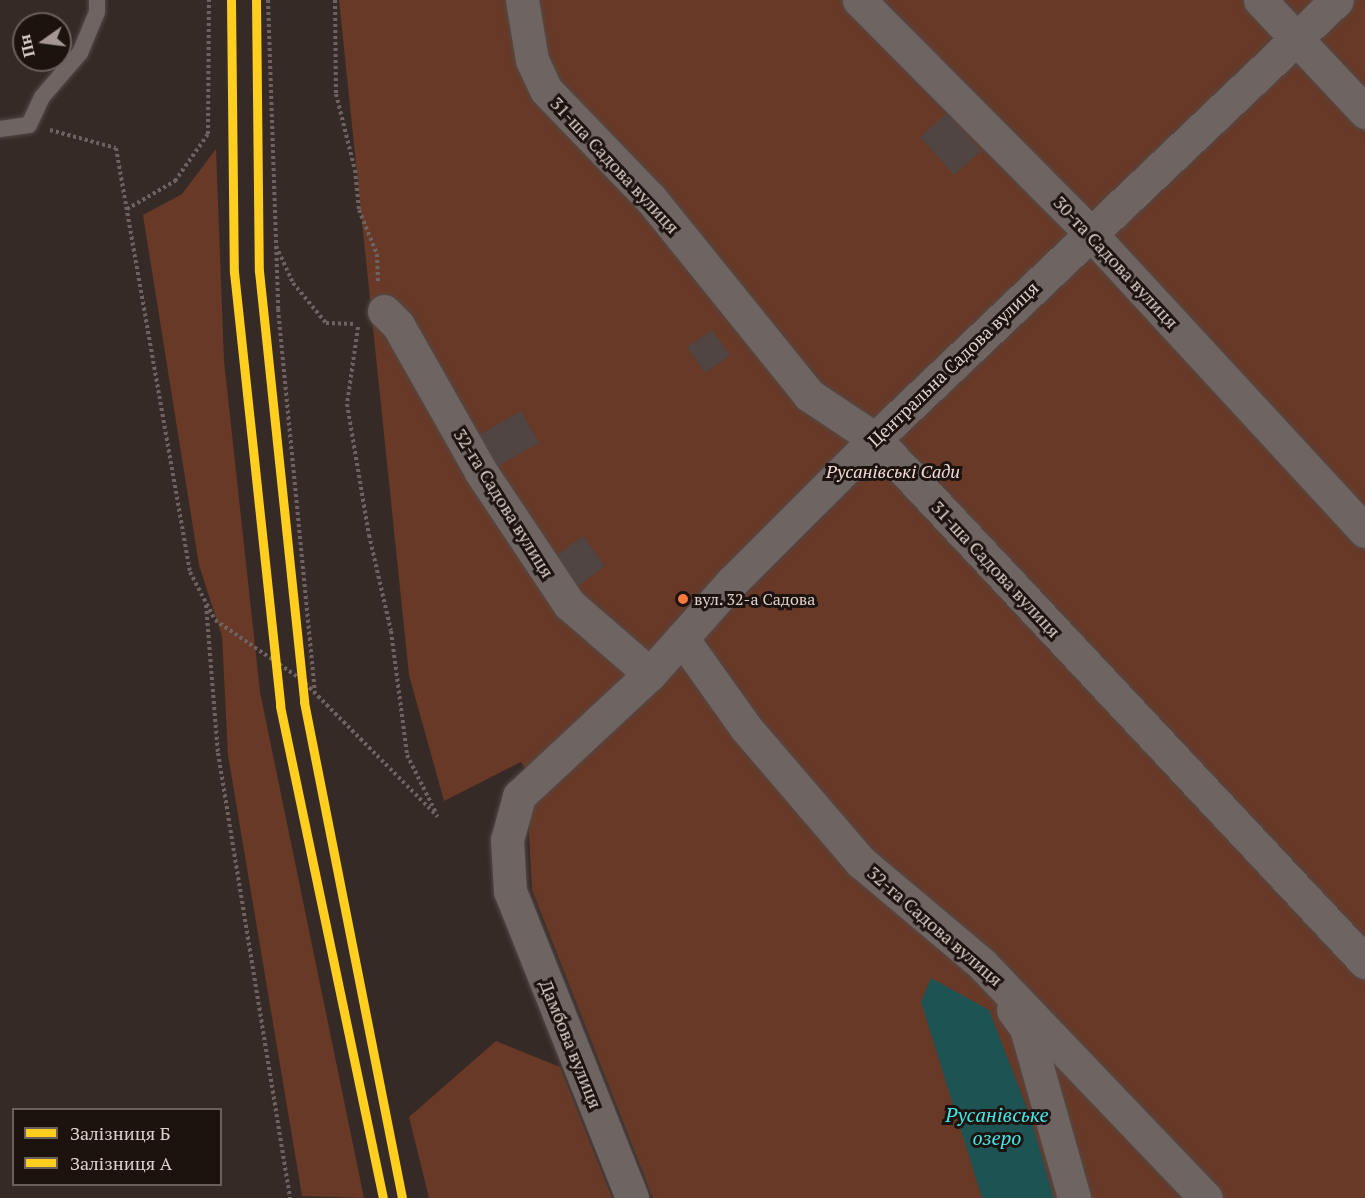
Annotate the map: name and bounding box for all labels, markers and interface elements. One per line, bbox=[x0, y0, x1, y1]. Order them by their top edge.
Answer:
north arrow bbox=[12, 12, 72, 72]
text: Пн bbox=[13, 32, 40, 60]
street label: 31-ша Садова вулиця bbox=[546, 92, 684, 238]
street label: 30-та Садова вулиця bbox=[1049, 191, 1183, 333]
street label: Центральна Садова вулиця bbox=[863, 277, 1043, 451]
street label: 32-га Садова вулиця bbox=[449, 425, 559, 581]
park label: Русанівські Сади bbox=[826, 460, 960, 482]
street label: 31-ша Садова вулиця bbox=[927, 496, 1065, 642]
place label: вул. 32-а Садова bbox=[694, 589, 816, 609]
marker: вул. 32-а Садова bbox=[677, 593, 689, 605]
street label: 32-га Садова вулиця bbox=[863, 862, 1007, 990]
street label: Дамбова вулиця bbox=[535, 977, 607, 1111]
water label: Русанівське озеро bbox=[945, 1103, 1049, 1150]
legend bbox=[12, 1108, 222, 1186]
text: Залізниця Б bbox=[70, 1121, 171, 1145]
text: Залізниця A bbox=[70, 1151, 172, 1175]

